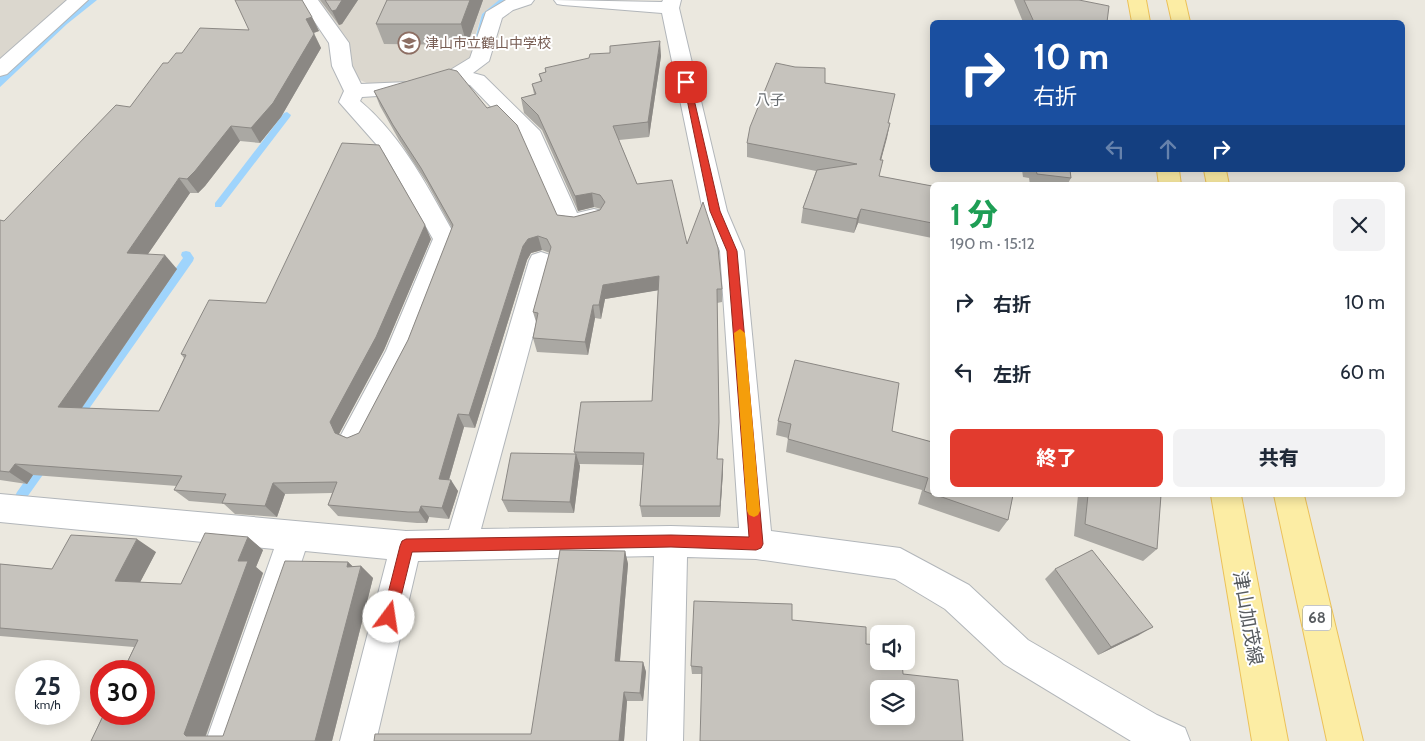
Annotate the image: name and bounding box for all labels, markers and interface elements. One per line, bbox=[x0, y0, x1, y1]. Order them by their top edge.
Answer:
school or university icon: 津山市立鶴山中学校 bbox=[397, 31, 421, 55]
place label: 津山市立鶴山中学校 bbox=[425, 34, 551, 52]
text: 10 m bbox=[1033, 35, 1109, 78]
icon: right bbox=[950, 40, 1015, 105]
pin bbox=[665, 61, 707, 103]
icon: arrive bbox=[672, 68, 700, 96]
text: 右折 bbox=[1033, 83, 1077, 110]
district label: 八子 bbox=[755, 91, 785, 109]
icon: left bbox=[1101, 135, 1129, 163]
icon: ahead bbox=[1154, 135, 1182, 163]
icon: right bbox=[1207, 135, 1235, 163]
text: 1 分 bbox=[950, 196, 998, 233]
button: close bbox=[1333, 199, 1385, 251]
text: 190 m · 15:12 bbox=[950, 234, 1035, 253]
icon: right bbox=[950, 288, 978, 316]
text: 10 m bbox=[1345, 291, 1385, 314]
text: 右折 bbox=[993, 293, 1031, 316]
icon: left bbox=[950, 358, 978, 386]
text: 60 m bbox=[1340, 361, 1385, 384]
text: 左折 bbox=[993, 363, 1031, 386]
button: 終了 bbox=[950, 429, 1163, 487]
button: 共有 bbox=[1173, 429, 1385, 487]
street label: 津山加茂線 bbox=[1228, 569, 1268, 667]
position arrow bbox=[362, 590, 414, 642]
road number: 68 bbox=[1303, 606, 1331, 630]
map controls bbox=[870, 625, 915, 725]
button: sound bbox=[870, 625, 915, 670]
speed limit sign: 30 bbox=[90, 660, 155, 725]
text: 25 bbox=[34, 671, 61, 701]
button: layers bbox=[870, 680, 915, 725]
text: km/h bbox=[34, 697, 61, 712]

